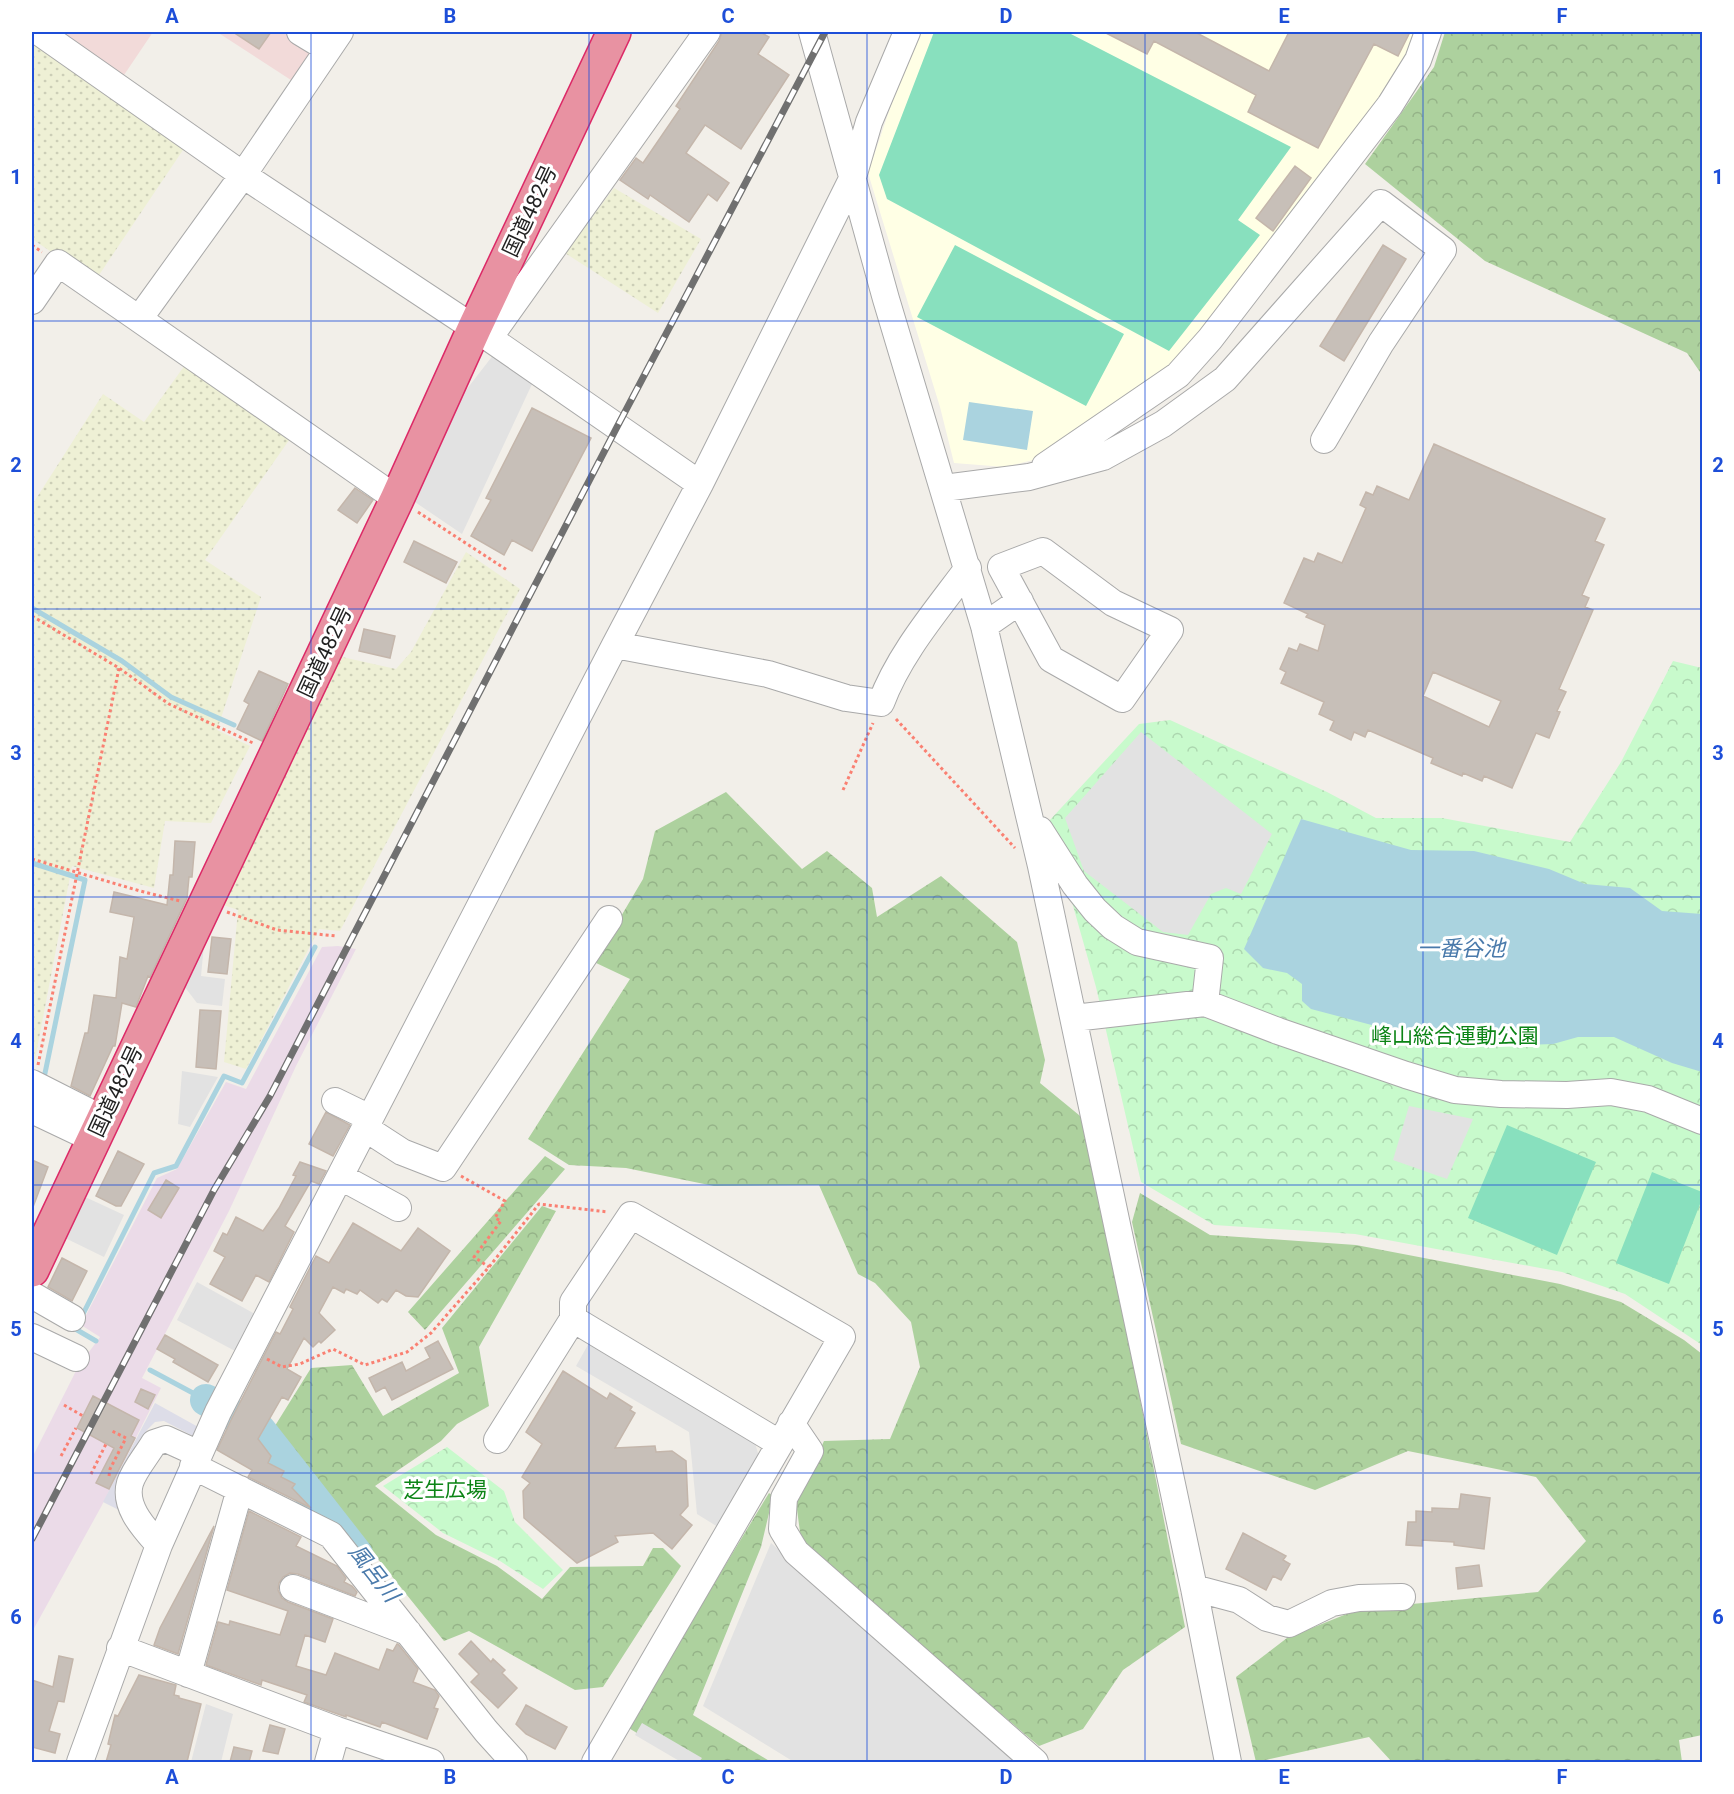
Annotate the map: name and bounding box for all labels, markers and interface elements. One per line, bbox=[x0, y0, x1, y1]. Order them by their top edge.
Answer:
text: A bbox=[165, 4, 179, 28]
text: B bbox=[444, 4, 456, 28]
text: C bbox=[721, 4, 735, 28]
text: D bbox=[1000, 4, 1013, 28]
text: E bbox=[1278, 4, 1290, 28]
text: F bbox=[1557, 4, 1568, 28]
street label: 国道482号 bbox=[498, 161, 562, 261]
text: 1 bbox=[10, 165, 22, 189]
text: 1 bbox=[1712, 165, 1724, 189]
text: 2 bbox=[10, 453, 22, 477]
text: 2 bbox=[1712, 453, 1724, 477]
street label: 国道482号 bbox=[293, 602, 357, 702]
text: 3 bbox=[10, 741, 22, 765]
text: 3 bbox=[1712, 741, 1724, 765]
water label: 一番谷池 bbox=[1417, 936, 1507, 961]
park label: 峰山総合運動公園 bbox=[1371, 1024, 1539, 1048]
text: 4 bbox=[10, 1029, 22, 1053]
text: 4 bbox=[1712, 1029, 1724, 1053]
street label: 国道482号 bbox=[84, 1041, 148, 1141]
text: 5 bbox=[10, 1317, 22, 1341]
text: 5 bbox=[1712, 1317, 1724, 1341]
park label: 芝生広場 bbox=[403, 1478, 487, 1502]
water label: 風呂川 bbox=[344, 1539, 405, 1608]
text: 6 bbox=[10, 1605, 22, 1629]
text: 6 bbox=[1712, 1605, 1724, 1629]
text: A bbox=[165, 1765, 179, 1789]
text: B bbox=[444, 1765, 456, 1789]
text: C bbox=[721, 1765, 735, 1789]
text: D bbox=[1000, 1765, 1013, 1789]
text: E bbox=[1278, 1765, 1290, 1789]
text: F bbox=[1557, 1765, 1568, 1789]

